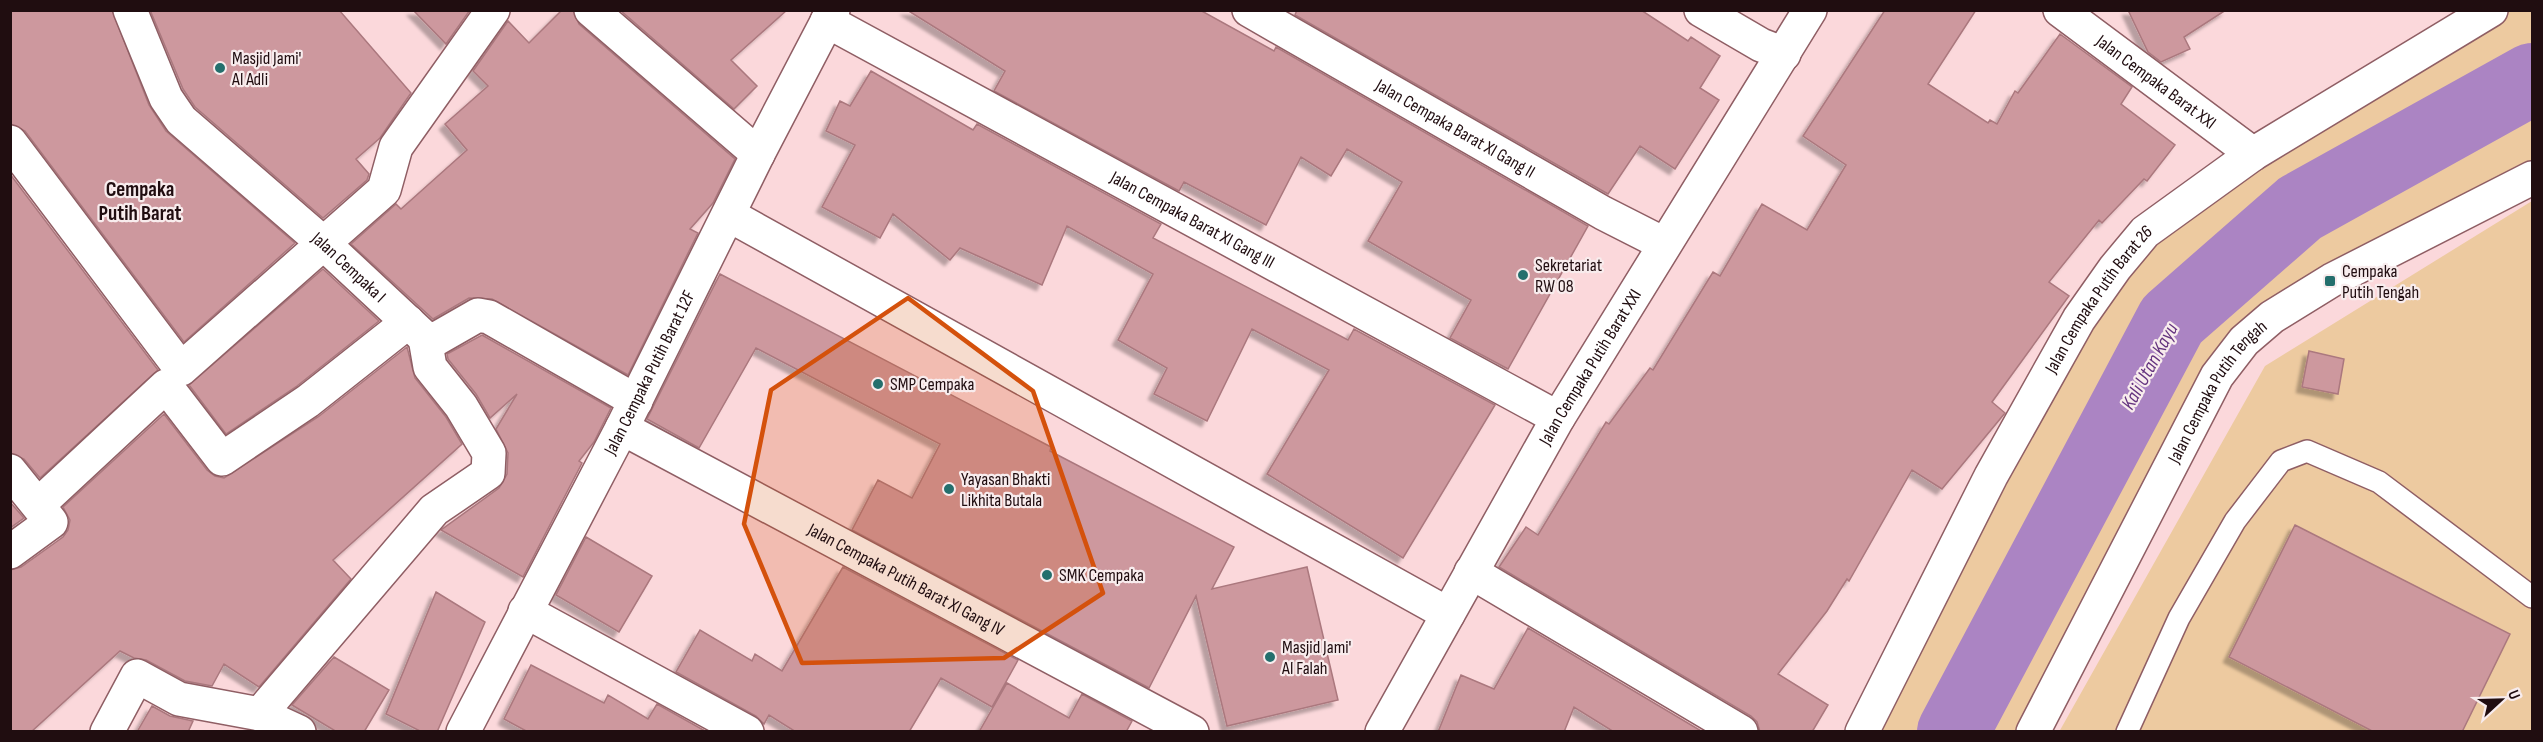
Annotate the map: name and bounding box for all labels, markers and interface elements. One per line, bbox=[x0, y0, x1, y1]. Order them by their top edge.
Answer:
street label: Jalan Cempaka Barat XXI bbox=[2091, 30, 2220, 134]
place label: Masjid Jami' Al Adli bbox=[231, 48, 302, 90]
marker: Masjid Jami' Al Adli bbox=[213, 61, 227, 75]
street label: Jalan Cempaka Barat XI Gang II bbox=[1371, 74, 1539, 183]
street label: Jalan Cempaka Barat XI Gang III bbox=[1106, 166, 1278, 273]
district label: Cempaka Putih Barat bbox=[99, 177, 182, 226]
street label: Jalan Cempaka Putih Barat 26 bbox=[2040, 221, 2156, 378]
street label: Jalan Cempaka I bbox=[306, 227, 390, 307]
place label: Sekretariat RW 08 bbox=[1535, 255, 1603, 297]
place label: Cempaka Putih Tengah bbox=[2342, 261, 2419, 303]
marker: Sekretariat RW 08 bbox=[1516, 268, 1530, 282]
marker: Cempaka Putih Tengah bbox=[2323, 274, 2337, 288]
street label: Jalan Cempaka Putih Barat XXI bbox=[1534, 286, 1646, 450]
street label: Jalan Cempaka Putih Barat 12F bbox=[599, 287, 700, 459]
street label: Jalan Cempaka Putih Tengah bbox=[2163, 316, 2271, 468]
water label: Kali Utan Kayu bbox=[2116, 318, 2184, 414]
place label: SMP Cempaka bbox=[890, 374, 974, 395]
marker: SMP Cempaka bbox=[871, 377, 885, 391]
place label: Yayasan Bhakti Likhita Butala bbox=[961, 469, 1050, 511]
marker: Yayasan Bhakti Likhita Butala bbox=[942, 482, 956, 496]
street label: Jalan Cempaka Putih Barat XI Gang IV bbox=[803, 519, 1008, 641]
place label: SMK Cempaka bbox=[1059, 565, 1144, 586]
marker: SMK Cempaka bbox=[1040, 568, 1054, 582]
place label: Masjid Jami' Al Falah bbox=[1281, 637, 1352, 679]
marker: Masjid Jami' Al Falah bbox=[1263, 650, 1277, 664]
north arrow bbox=[2471, 670, 2531, 730]
text: U bbox=[2503, 688, 2524, 702]

